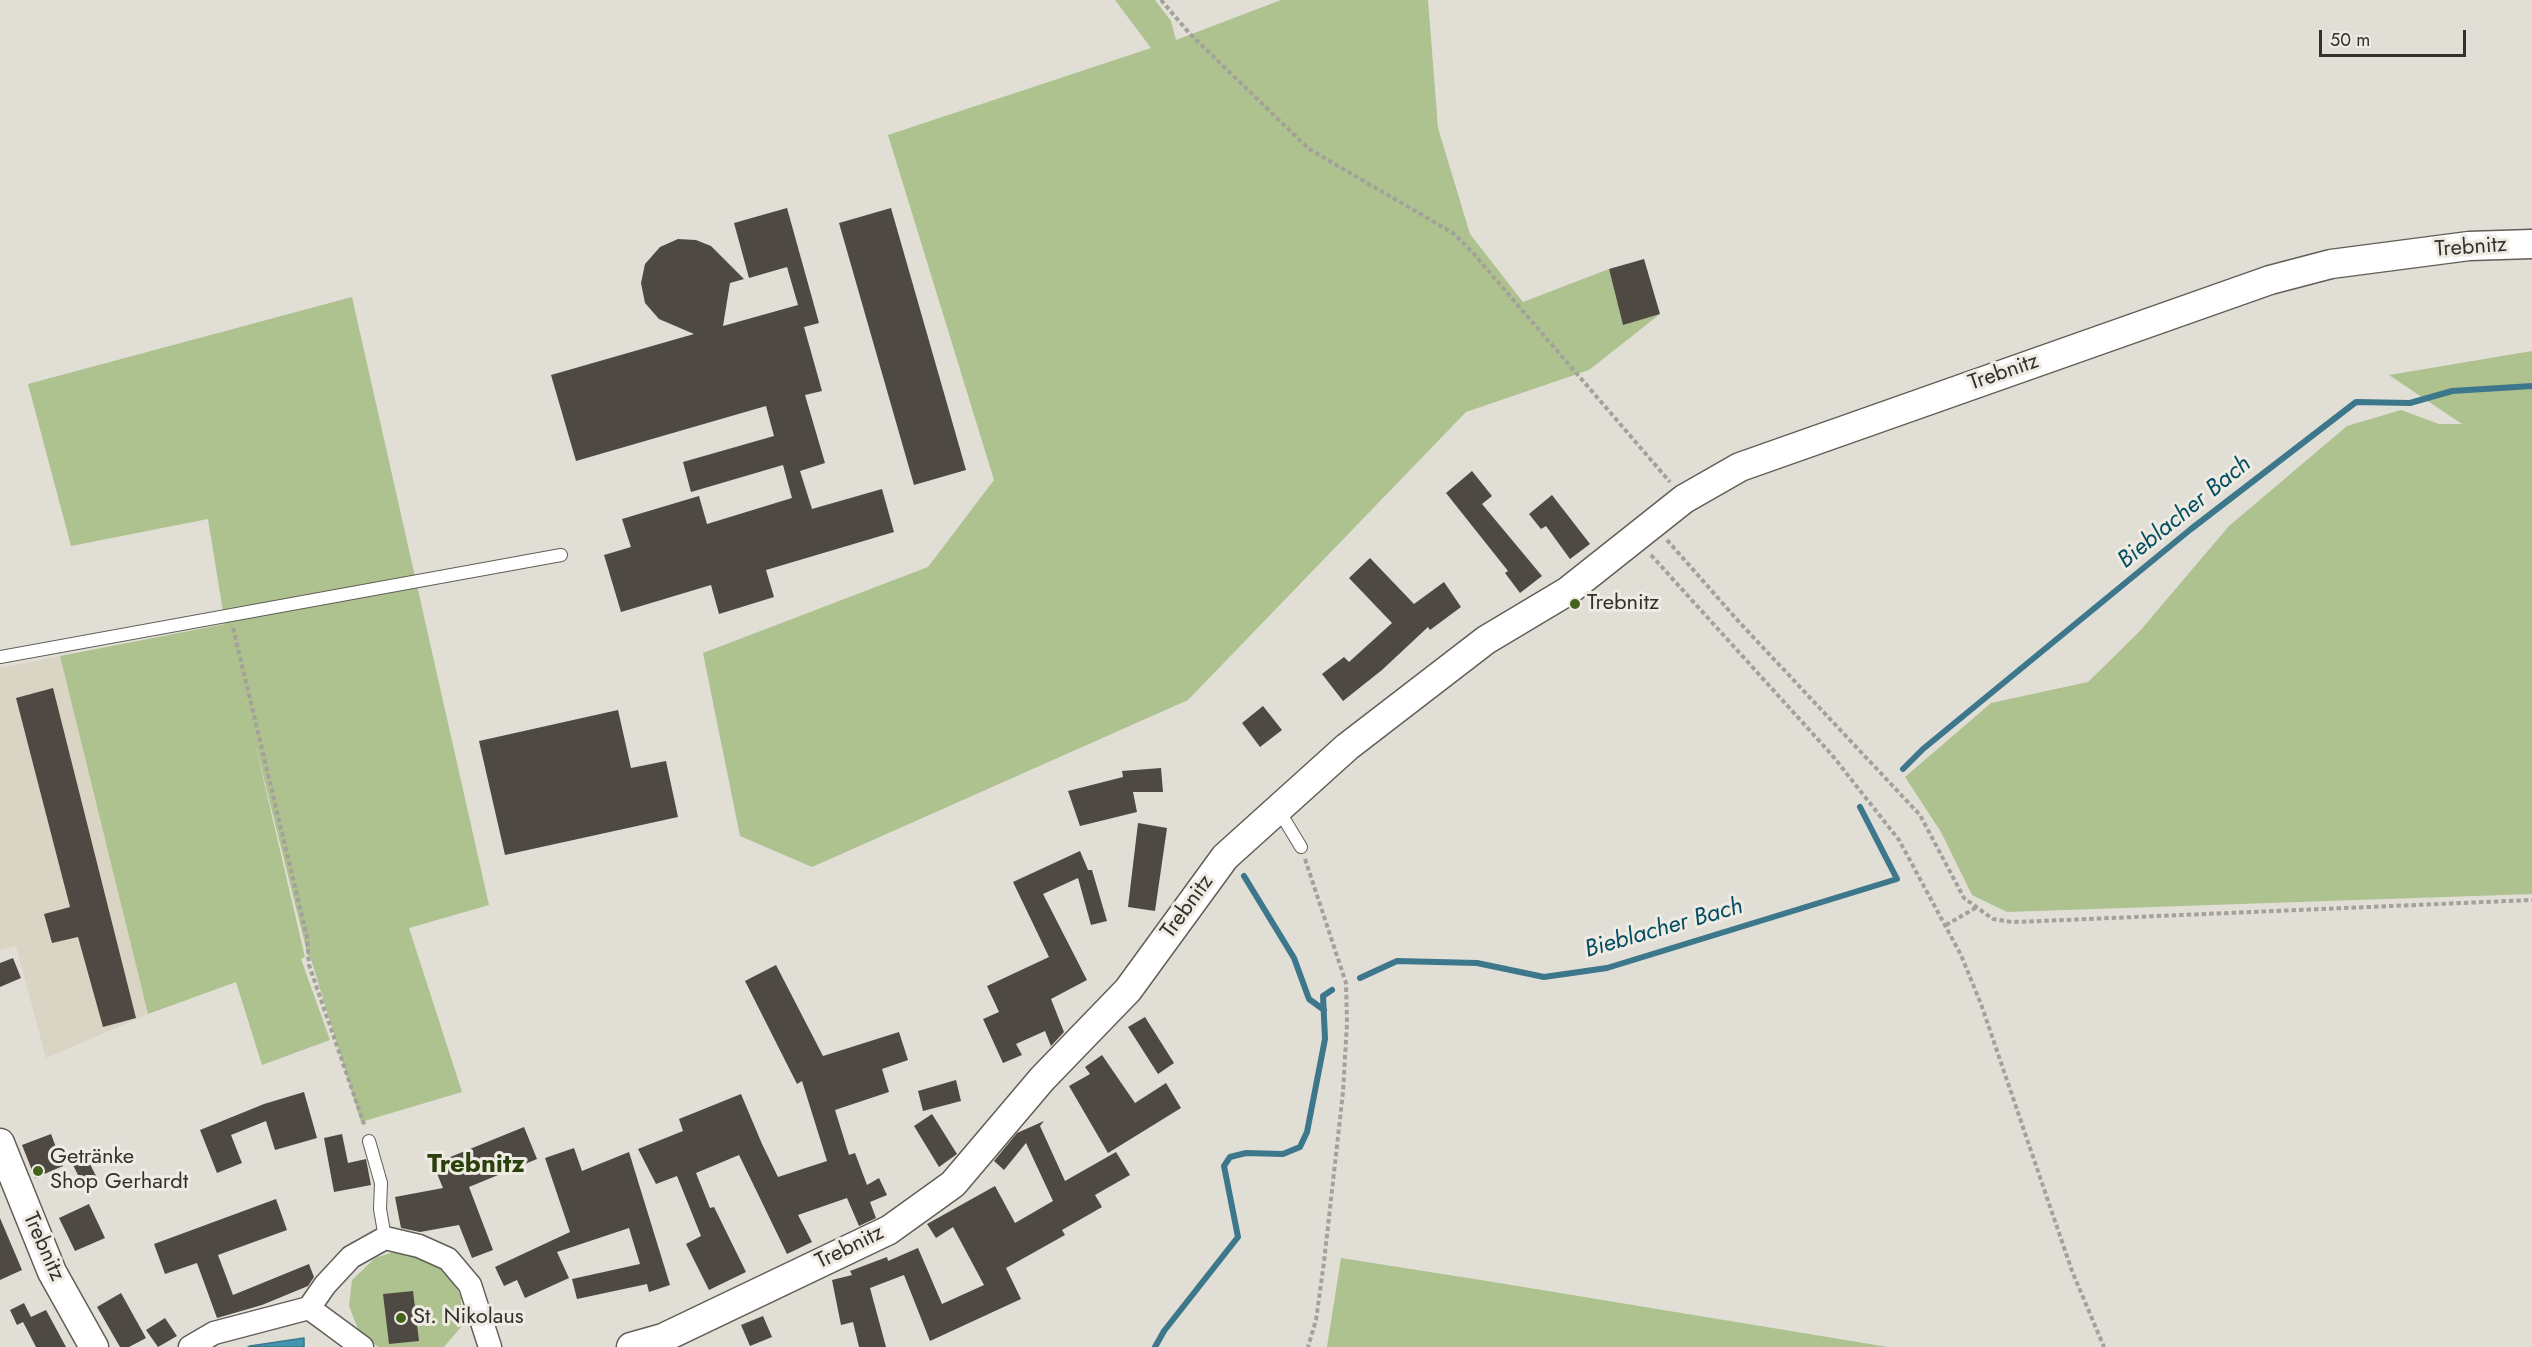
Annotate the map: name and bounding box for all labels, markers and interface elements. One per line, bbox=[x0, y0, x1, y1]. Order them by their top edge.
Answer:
scale bar bbox=[2322, 18, 2469, 56]
text: 50 m bbox=[2330, 27, 2370, 53]
street label: Trebnitz bbox=[2434, 232, 2508, 264]
street label: Trebnitz bbox=[1966, 349, 2042, 397]
water label: Bieblacher Bach bbox=[2113, 450, 2257, 576]
place label: Trebnitz bbox=[1587, 591, 1659, 617]
marker: Trebnitz bbox=[1568, 597, 1582, 611]
street label: Trebnitz bbox=[1156, 870, 1220, 944]
water label: Bieblacher Bach bbox=[1582, 893, 1746, 965]
place label: Getränke Shop Gerhardt bbox=[50, 1145, 188, 1196]
district label: Trebnitz bbox=[427, 1150, 525, 1182]
marker: Getränke Shop Gerhardt bbox=[31, 1164, 45, 1178]
street label: Trebnitz bbox=[16, 1209, 70, 1285]
street label: Trebnitz bbox=[812, 1220, 888, 1276]
place label: St. Nikolaus bbox=[413, 1305, 524, 1331]
marker: St. Nikolaus bbox=[394, 1311, 408, 1325]

